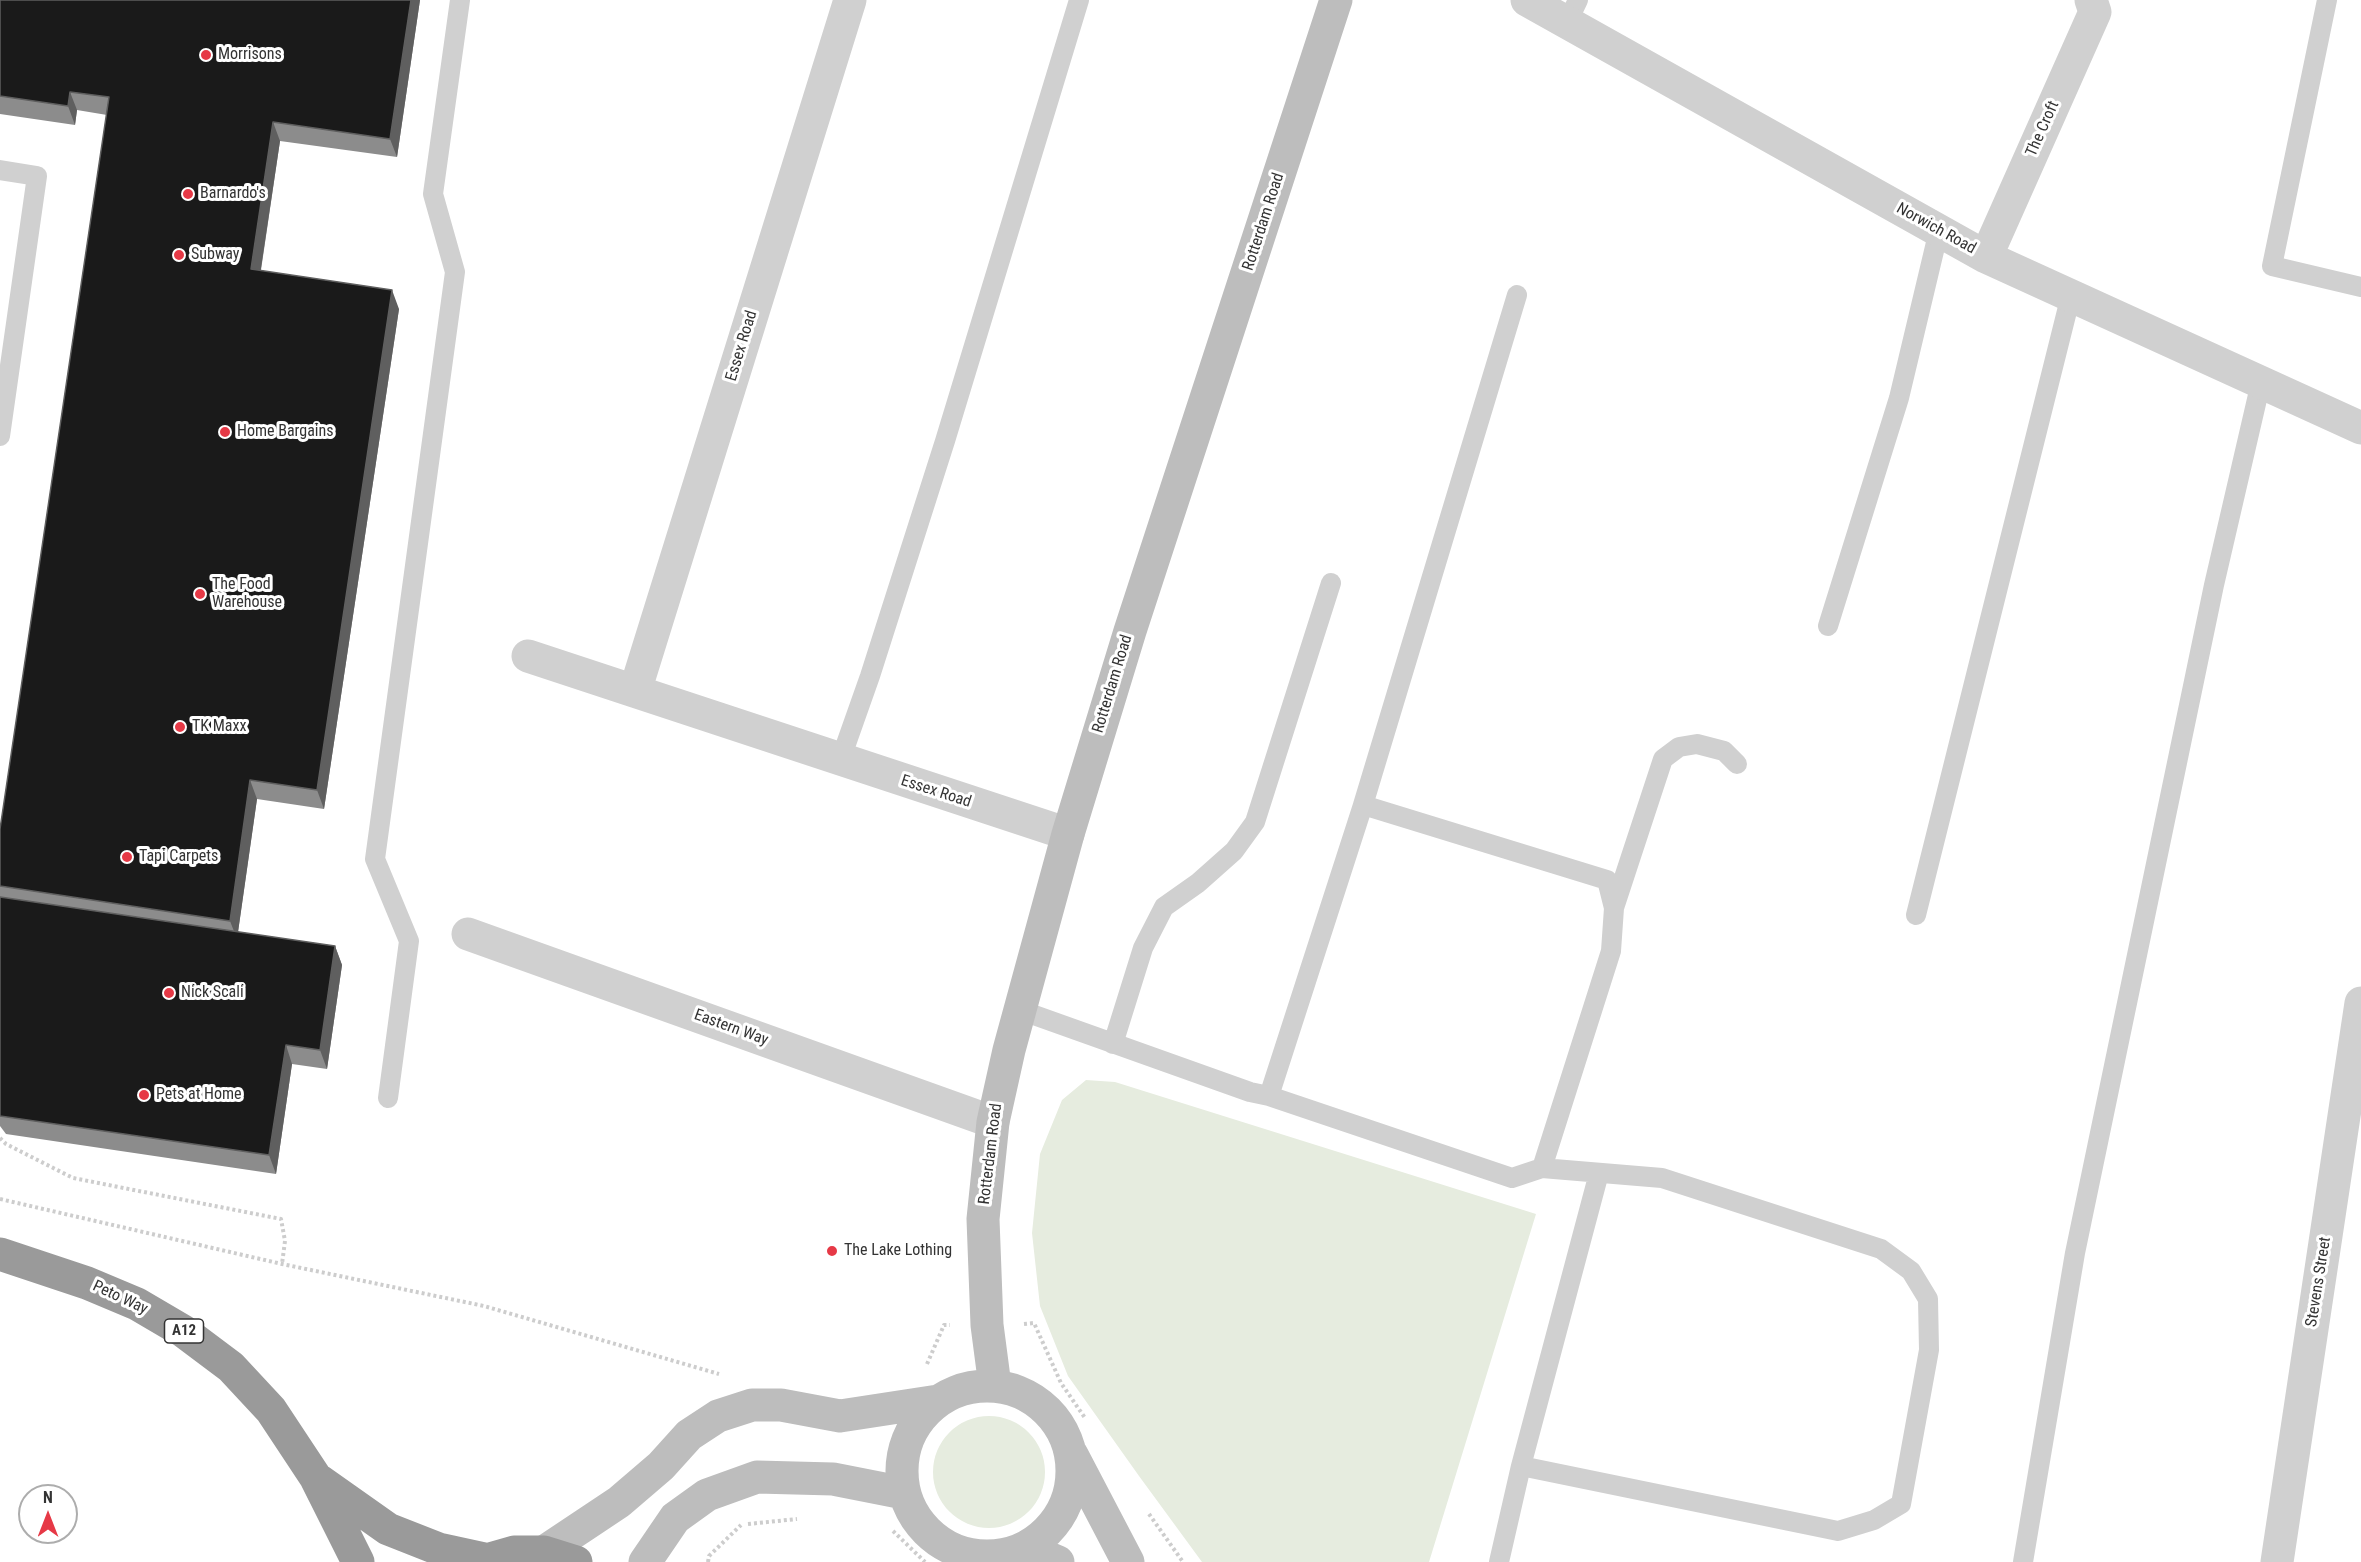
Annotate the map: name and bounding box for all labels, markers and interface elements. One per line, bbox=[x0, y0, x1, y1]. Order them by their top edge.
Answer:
place label: Morrisons bbox=[218, 45, 282, 65]
marker: Morrisons bbox=[199, 48, 213, 62]
street label: The Croft bbox=[2022, 98, 2064, 160]
street label: Rotterdam Road bbox=[1239, 171, 1289, 273]
place label: Barnardo's bbox=[200, 184, 266, 204]
marker: Barnardo's bbox=[181, 187, 195, 201]
street label: Norwich Road bbox=[1893, 199, 1979, 259]
place label: Subway bbox=[191, 245, 240, 265]
marker: Subway bbox=[172, 248, 186, 262]
street label: Essex Road bbox=[722, 308, 762, 384]
place label: Home Bargains bbox=[237, 422, 334, 442]
marker: Home Bargains bbox=[218, 425, 232, 439]
place label: The Food Warehouse bbox=[212, 575, 282, 613]
marker: The Food Warehouse bbox=[193, 587, 207, 601]
street label: Rotterdam Road bbox=[1089, 633, 1137, 735]
place label: TK Maxx bbox=[192, 717, 247, 737]
marker: TK Maxx bbox=[173, 720, 187, 734]
street label: Essex Road bbox=[898, 772, 974, 812]
place label: Tapi Carpets bbox=[139, 847, 218, 867]
marker: Tapi Carpets bbox=[120, 850, 134, 864]
place label: Nick Scali bbox=[181, 983, 244, 1003]
marker: Nick Scali bbox=[162, 986, 176, 1000]
street label: Eastern Way bbox=[691, 1006, 771, 1050]
place label: Pets at Home bbox=[156, 1085, 242, 1105]
marker: Pets at Home bbox=[137, 1088, 151, 1102]
street label: Rotterdam Road bbox=[975, 1102, 1007, 1206]
street label: Stevens Street bbox=[2302, 1236, 2336, 1328]
place label: The Lake Lothing bbox=[844, 1241, 952, 1261]
marker: The Lake Lothing bbox=[825, 1244, 839, 1258]
street label: Peto Way bbox=[89, 1277, 151, 1319]
road number: A12 bbox=[164, 1319, 204, 1343]
north arrow bbox=[18, 1484, 78, 1544]
text: N bbox=[43, 1488, 53, 1507]

